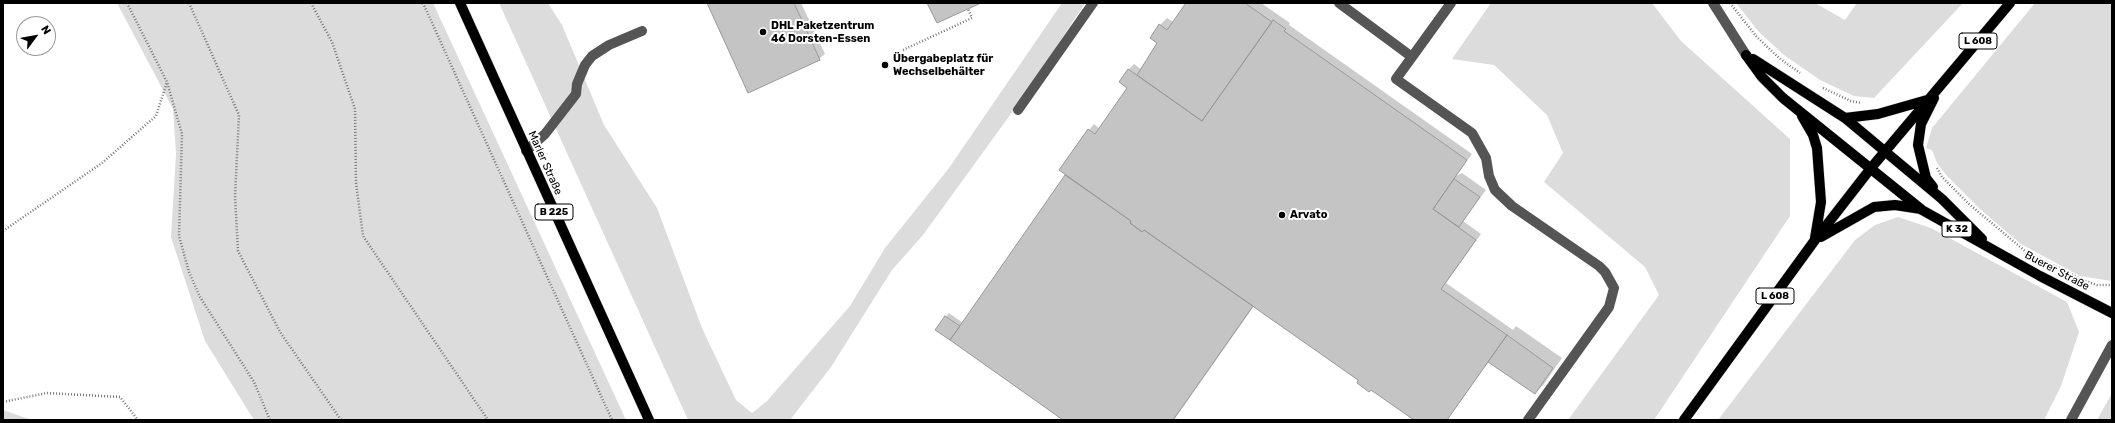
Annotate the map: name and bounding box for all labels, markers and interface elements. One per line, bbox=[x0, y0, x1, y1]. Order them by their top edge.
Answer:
north arrow bbox=[16, 16, 56, 56]
place label: DHL Paketzentrum 46 Dorsten-Essen bbox=[771, 19, 874, 45]
text: N bbox=[38, 23, 53, 37]
marker: DHL Paketzentrum 46 Dorsten-Essen bbox=[758, 27, 768, 37]
road number: L 608 bbox=[1959, 33, 1997, 49]
place label: Übergabeplatz für Wechselbehälter bbox=[893, 52, 993, 78]
marker: Übergabeplatz für Wechselbehälter bbox=[880, 60, 890, 70]
street label: Marler Straße bbox=[525, 129, 565, 197]
road number: B 225 bbox=[535, 204, 573, 220]
place label: Arvato bbox=[1290, 208, 1327, 222]
marker: Arvato bbox=[1277, 210, 1287, 220]
road number: K 32 bbox=[1942, 221, 1972, 237]
street label: Buerer Straße bbox=[2022, 248, 2092, 294]
road number: L 608 bbox=[1756, 288, 1794, 304]

